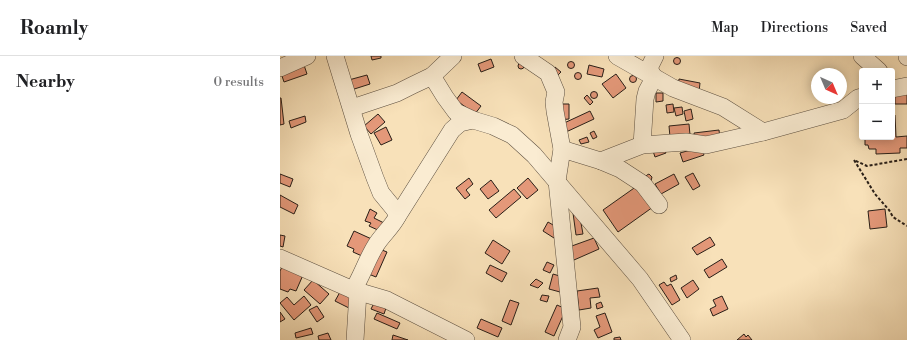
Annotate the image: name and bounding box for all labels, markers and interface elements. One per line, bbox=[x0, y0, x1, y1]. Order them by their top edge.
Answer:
text: Roamly bbox=[20, 16, 88, 40]
text: Map bbox=[711, 19, 739, 37]
text: Directions bbox=[761, 19, 828, 37]
text: Saved bbox=[850, 19, 887, 37]
north arrow bbox=[811, 68, 847, 104]
map controls bbox=[859, 68, 895, 140]
button: + bbox=[859, 68, 895, 104]
text: Nearby bbox=[16, 71, 75, 93]
text: 0 results bbox=[213, 74, 264, 90]
button: − bbox=[859, 104, 895, 140]

